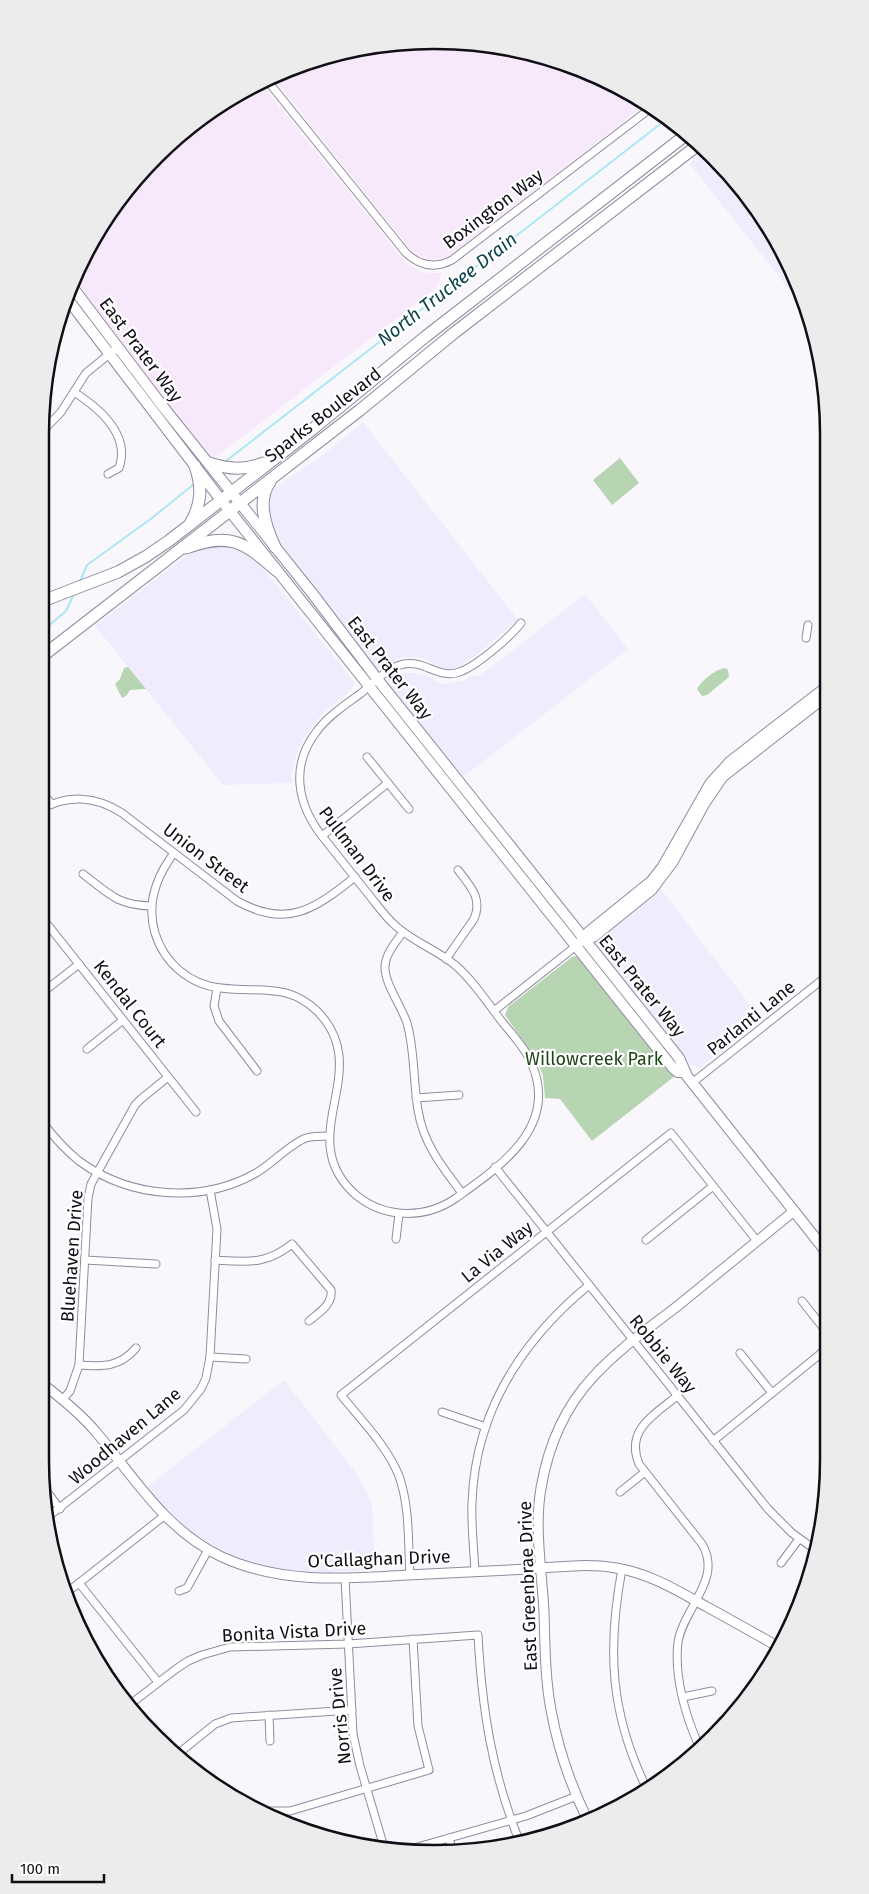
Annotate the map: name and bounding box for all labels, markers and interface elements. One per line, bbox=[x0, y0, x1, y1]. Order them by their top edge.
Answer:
street label: Boxington Way bbox=[439, 164, 548, 254]
water label: North Truckee Drain bbox=[373, 227, 521, 351]
street label: East Prater Way bbox=[94, 293, 188, 407]
street label: Sparks Boulevard bbox=[260, 363, 386, 467]
street label: East Prater Way bbox=[343, 612, 437, 724]
street label: Pullman Drive bbox=[314, 802, 400, 906]
street label: Union Street bbox=[159, 818, 254, 898]
street label: East Prater Way bbox=[594, 930, 690, 1042]
street label: Kendal Court bbox=[89, 956, 171, 1053]
street label: Parlanti Lane bbox=[702, 976, 800, 1060]
park label: Willowcreek Park bbox=[525, 1048, 664, 1070]
street label: Bluehaven Drive bbox=[56, 1189, 88, 1323]
street label: La Via Way bbox=[457, 1216, 537, 1288]
street label: Robbie Way bbox=[625, 1310, 701, 1398]
street label: Woodhaven Lane bbox=[65, 1383, 185, 1489]
street label: East Greenbrae Drive bbox=[514, 1501, 542, 1671]
street label: O'Callaghan Drive bbox=[307, 1546, 451, 1572]
street label: Bonita Vista Drive bbox=[221, 1617, 367, 1647]
street label: Norris Drive bbox=[324, 1667, 356, 1765]
scale bar bbox=[12, 1852, 105, 1884]
text: 100 m bbox=[20, 1860, 60, 1878]

